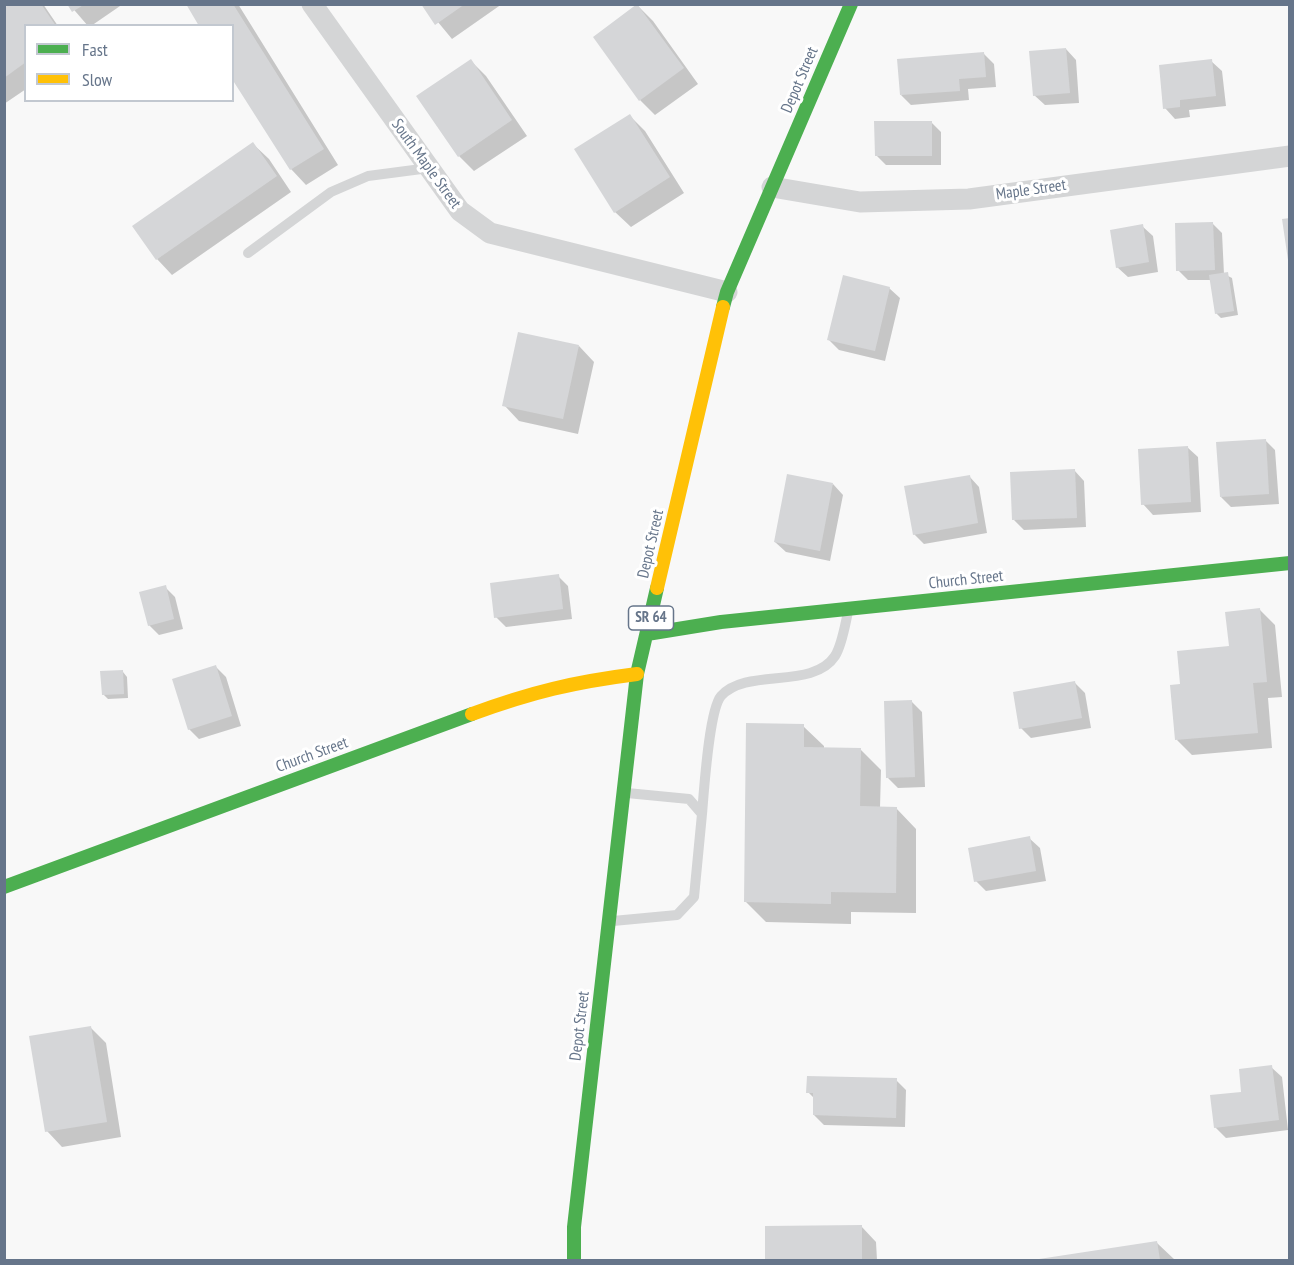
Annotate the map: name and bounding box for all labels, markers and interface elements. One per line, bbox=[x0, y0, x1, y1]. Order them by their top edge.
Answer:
legend bbox=[24, 24, 234, 102]
text: Fast bbox=[82, 38, 108, 61]
street label: Depot Street bbox=[778, 44, 822, 116]
text: Slow bbox=[82, 68, 112, 91]
street label: South Maple Street bbox=[387, 116, 465, 212]
street label: Maple Street bbox=[995, 176, 1067, 204]
street label: Depot Street bbox=[634, 508, 668, 580]
street label: Church Street bbox=[928, 567, 1004, 593]
road number: SR 64 bbox=[628, 606, 674, 630]
street label: Church Street bbox=[274, 733, 350, 777]
street label: Depot Street bbox=[566, 990, 594, 1062]

